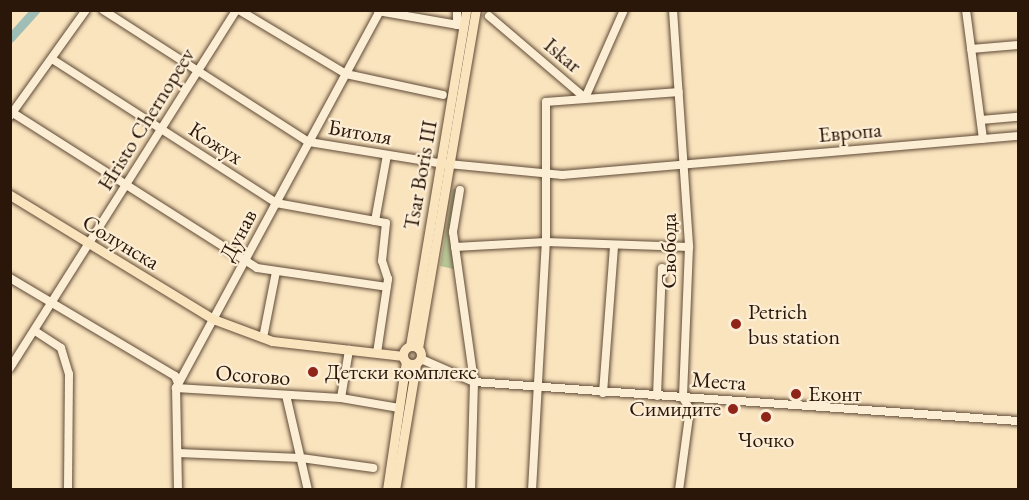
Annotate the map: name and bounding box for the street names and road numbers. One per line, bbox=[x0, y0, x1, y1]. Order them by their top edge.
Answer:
street label: Iskar bbox=[539, 32, 587, 78]
street label: Hristo Chernopeev bbox=[92, 43, 200, 195]
street label: Битоля bbox=[326, 113, 394, 151]
street label: Кожух bbox=[184, 116, 248, 170]
street label: Европа bbox=[817, 116, 883, 148]
street label: Tsar Boris III bbox=[397, 118, 443, 232]
street label: Дунав bbox=[214, 205, 262, 265]
street label: Солунска bbox=[78, 209, 164, 275]
street label: Свобода bbox=[656, 213, 682, 289]
street label: Осогово bbox=[215, 359, 291, 391]
street label: Места bbox=[691, 366, 747, 396]

